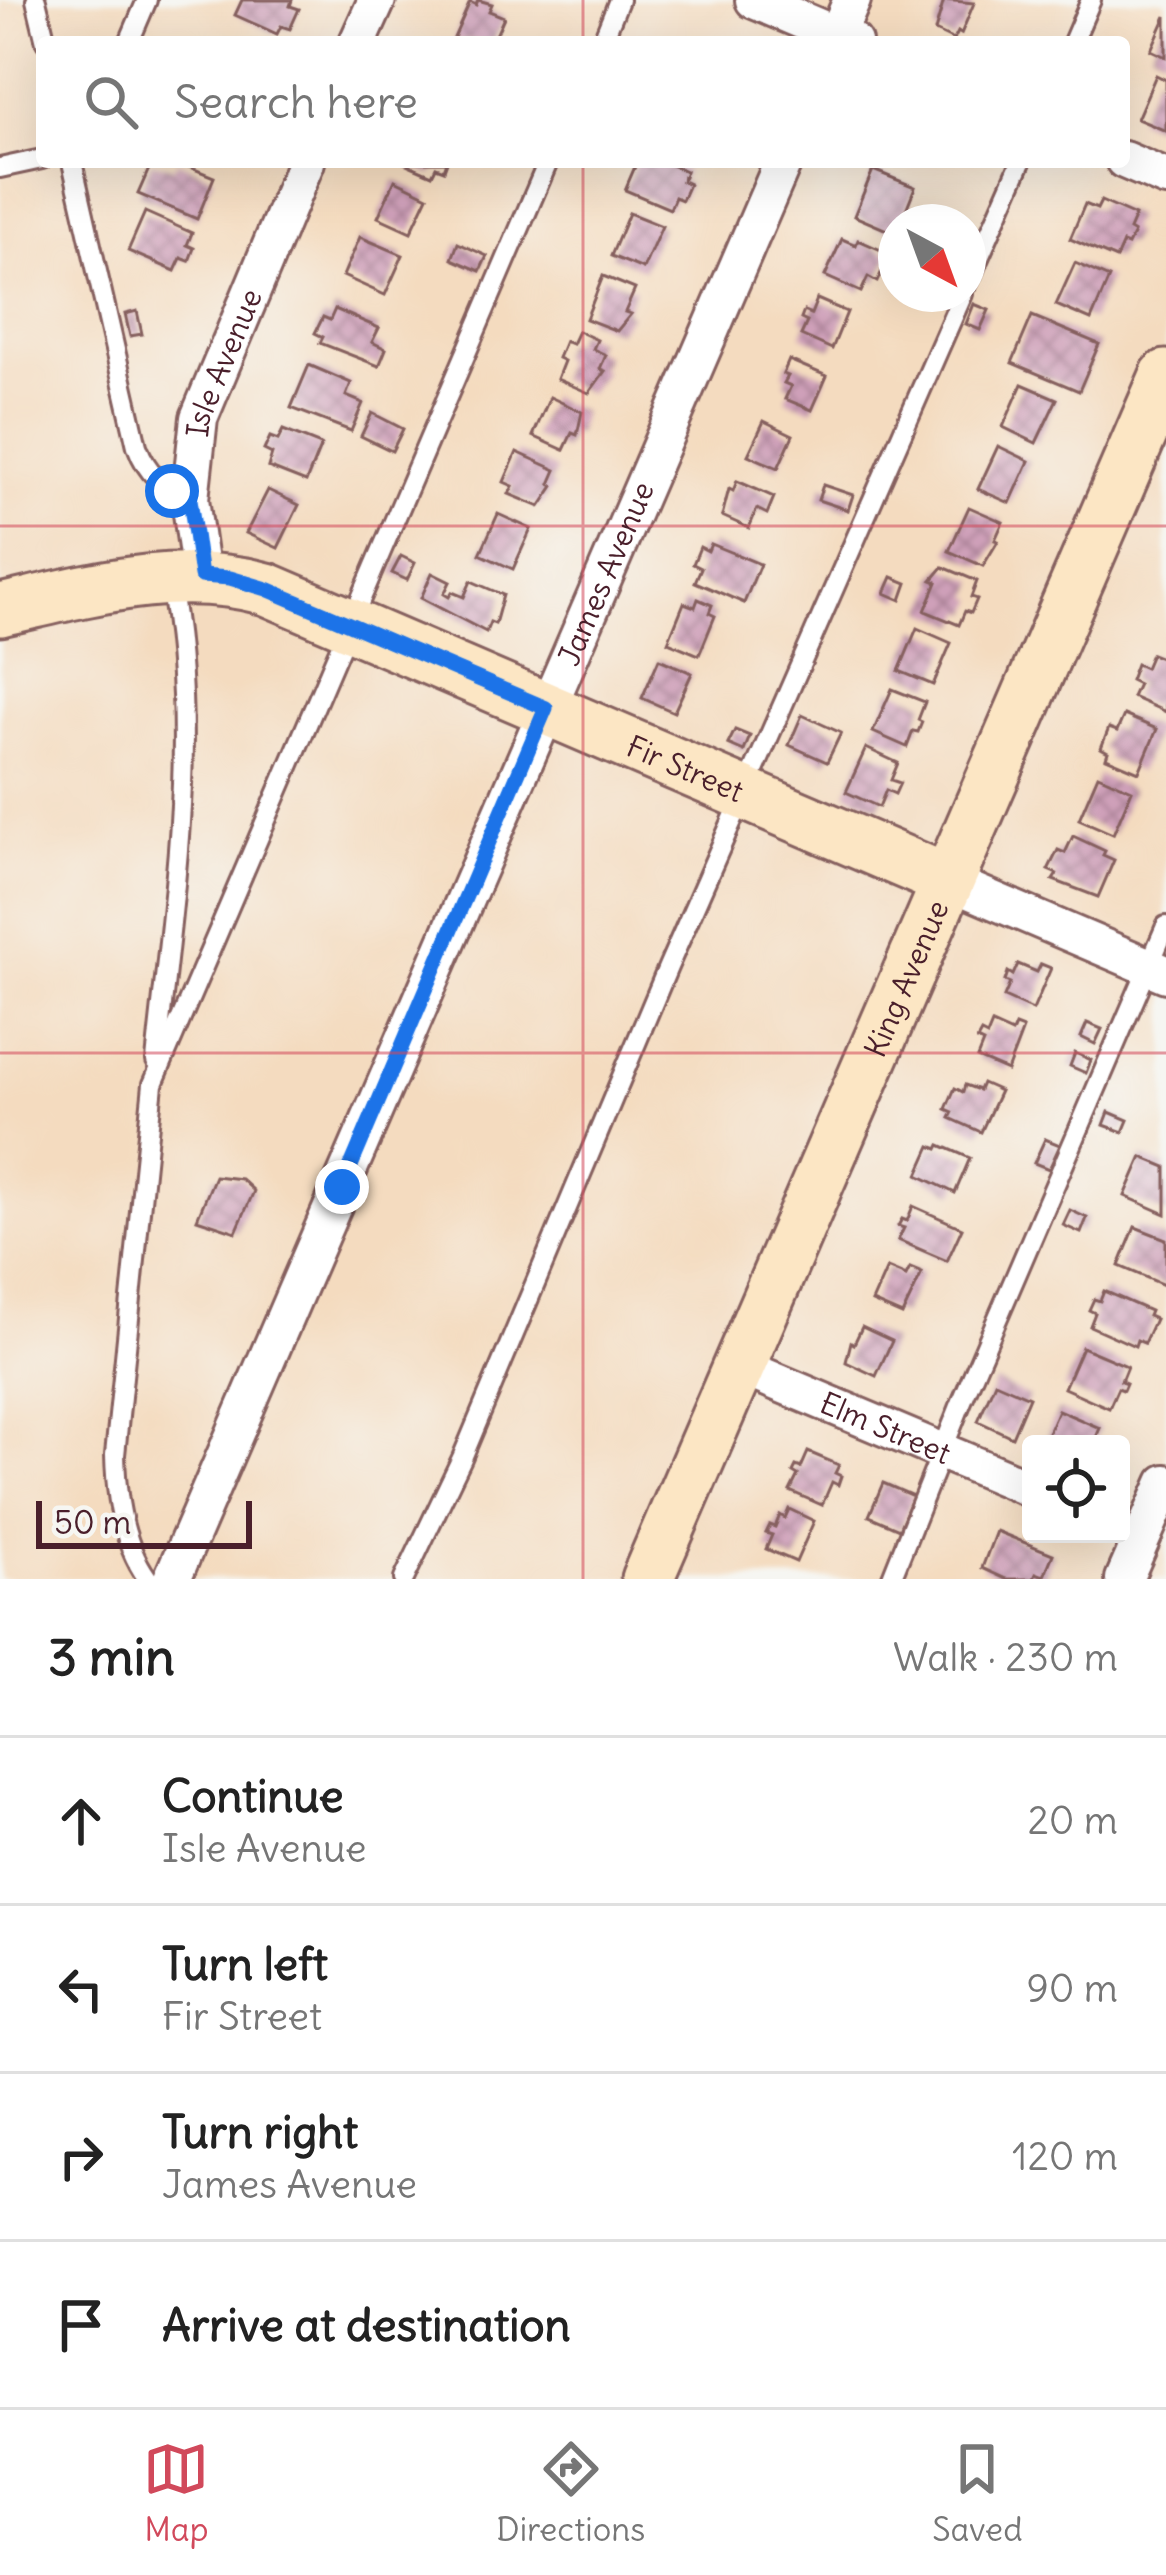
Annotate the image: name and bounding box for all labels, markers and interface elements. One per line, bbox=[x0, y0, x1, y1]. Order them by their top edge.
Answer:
search box bbox=[36, 36, 1130, 168]
icon: search bbox=[78, 69, 144, 135]
text: Search here bbox=[174, 74, 418, 130]
north arrow bbox=[878, 204, 986, 312]
street label: Isle Avenue bbox=[178, 283, 270, 439]
route start bbox=[145, 464, 199, 518]
street label: James Avenue bbox=[549, 476, 662, 671]
street label: Fir Street bbox=[621, 727, 749, 810]
street label: King Avenue bbox=[856, 894, 957, 1063]
route end bbox=[315, 1160, 369, 1214]
street label: Elm Street bbox=[815, 1383, 956, 1472]
map controls bbox=[1022, 1435, 1130, 1543]
button: locate bbox=[1022, 1435, 1130, 1543]
scale bar bbox=[36, 1495, 252, 1548]
text: 50 m bbox=[54, 1501, 131, 1543]
text: 3 min bbox=[48, 1625, 175, 1689]
text: Walk · 230 m bbox=[893, 1633, 1118, 1682]
text: Continue bbox=[162, 1768, 344, 1824]
icon: ahead bbox=[48, 1788, 114, 1854]
text: 20 m bbox=[1027, 1796, 1118, 1845]
text: Isle Avenue bbox=[162, 1824, 367, 1873]
text: Turn left bbox=[162, 1936, 328, 1992]
icon: left bbox=[48, 1956, 114, 2022]
text: 90 m bbox=[1026, 1964, 1118, 2013]
text: Fir Street bbox=[162, 1992, 322, 2041]
text: Turn right bbox=[162, 2104, 358, 2160]
icon: right bbox=[48, 2124, 114, 2190]
text: 120 m bbox=[1012, 2132, 1118, 2181]
text: James Avenue bbox=[162, 2160, 417, 2209]
icon: arrive bbox=[48, 2292, 114, 2358]
text: Arrive at destination bbox=[162, 2297, 571, 2353]
tab: Map bbox=[143, 2436, 209, 2550]
tab: Directions bbox=[496, 2436, 645, 2550]
tab: Saved bbox=[932, 2436, 1023, 2550]

